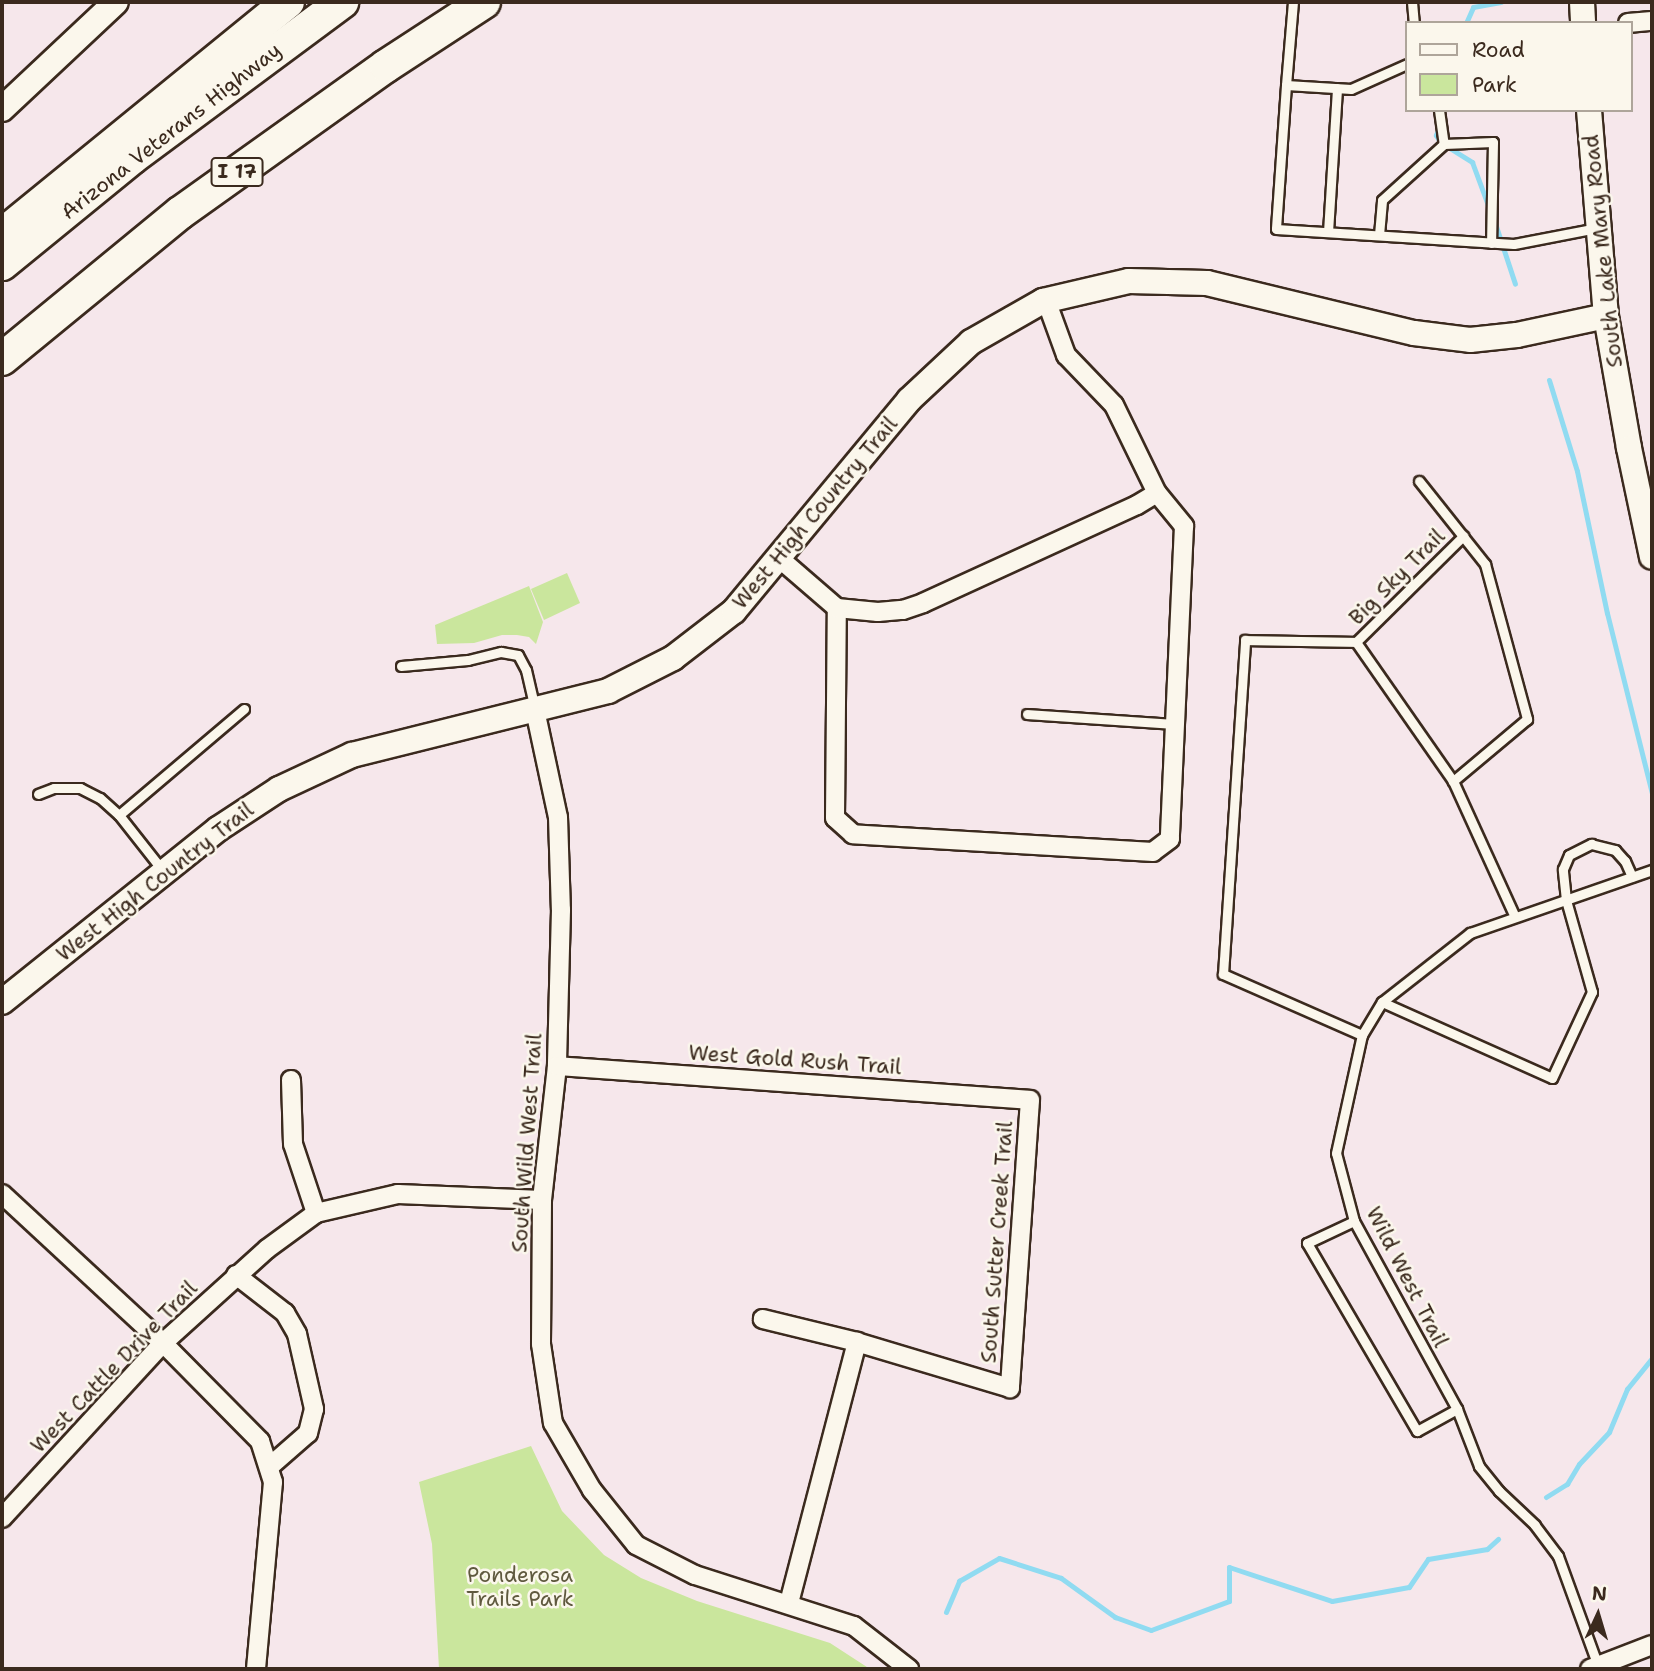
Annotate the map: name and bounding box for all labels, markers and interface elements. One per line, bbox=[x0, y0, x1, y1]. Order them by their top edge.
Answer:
legend bbox=[1406, 21, 1633, 112]
text: Road bbox=[1472, 36, 1525, 64]
street label: Arizona Veterans Highway bbox=[56, 37, 286, 225]
text: Park bbox=[1472, 71, 1517, 99]
street label: South Lake Mary Road bbox=[1578, 133, 1628, 369]
road number: I 17 bbox=[209, 156, 265, 188]
street label: West High Country Trail bbox=[727, 412, 903, 614]
street label: Big Sky Trail bbox=[1344, 524, 1450, 630]
street label: West High Country Trail bbox=[51, 797, 259, 967]
street label: South Wild West Trail bbox=[507, 1033, 547, 1253]
street label: West Gold Rush Trail bbox=[688, 1040, 902, 1080]
street label: South Sutter Creek Trail bbox=[976, 1120, 1018, 1364]
street label: Wild West Trail bbox=[1361, 1202, 1453, 1352]
street label: West Cattle Drive Trail bbox=[25, 1276, 203, 1458]
park label: Ponderosa Trails Park bbox=[466, 1562, 574, 1612]
north arrow bbox=[1563, 1580, 1633, 1650]
text: N bbox=[1591, 1581, 1608, 1607]

